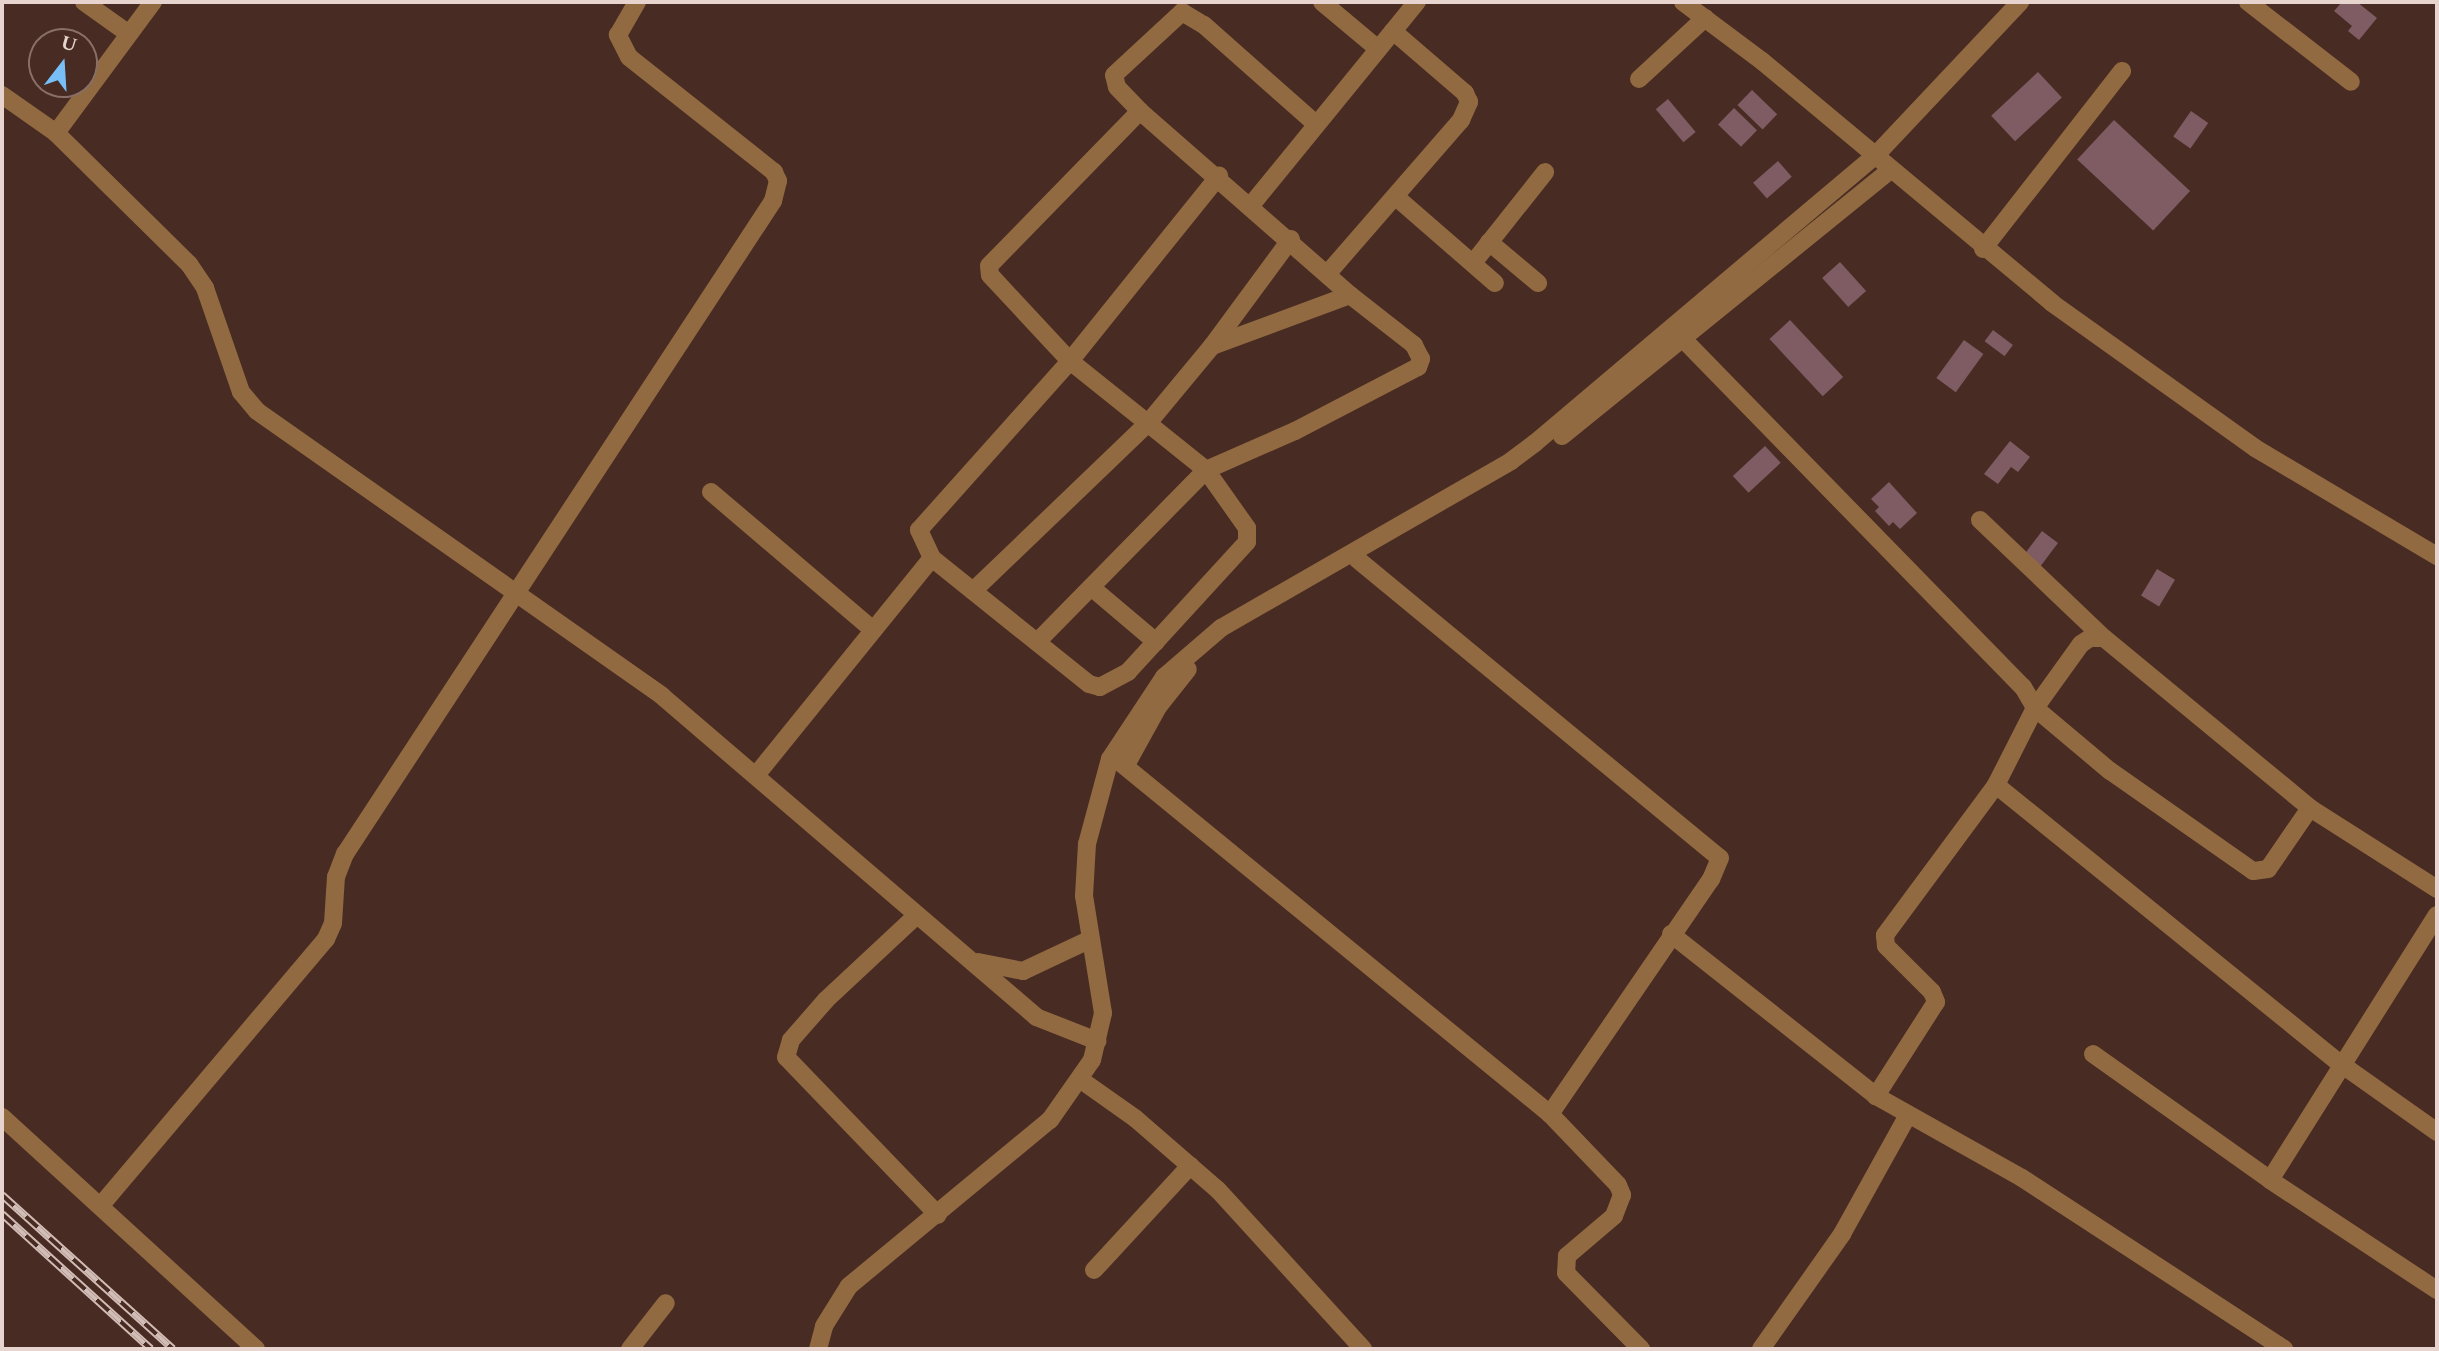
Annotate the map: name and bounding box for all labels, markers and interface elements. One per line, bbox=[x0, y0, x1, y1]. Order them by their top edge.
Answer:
north arrow bbox=[28, 28, 98, 98]
text: U bbox=[57, 28, 81, 61]

